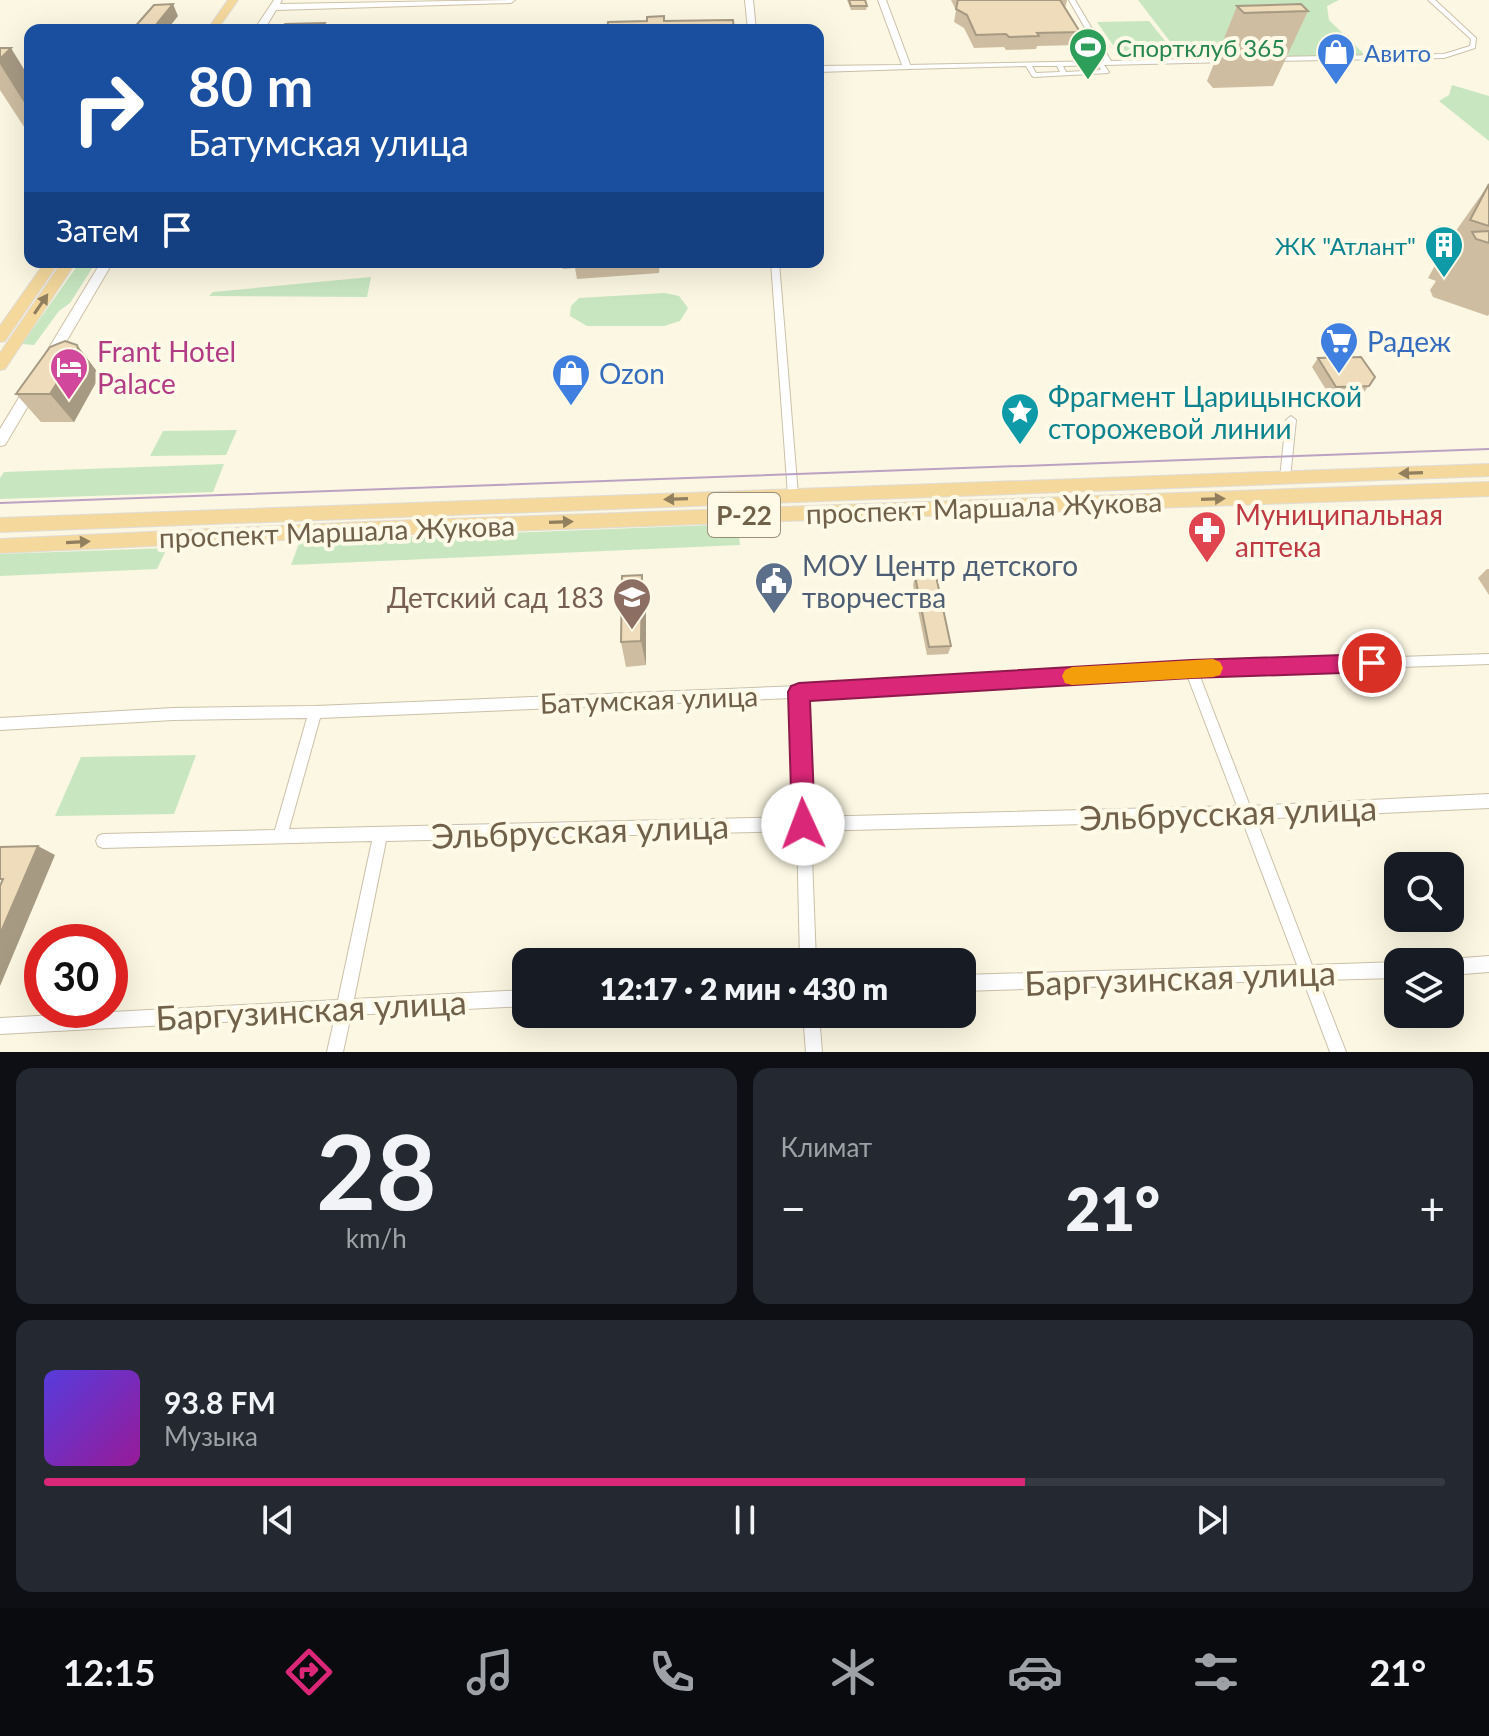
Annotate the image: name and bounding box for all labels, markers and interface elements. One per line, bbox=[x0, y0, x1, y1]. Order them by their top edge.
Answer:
sports icon: Спортклуб 365 bbox=[1067, 26, 1109, 81]
shop icon: Авито bbox=[1315, 31, 1357, 86]
place label: Спортклуб 365 bbox=[1116, 33, 1285, 62]
place label: Авито bbox=[1364, 38, 1431, 67]
text: 80 m bbox=[188, 52, 313, 119]
icon: right bbox=[56, 56, 160, 160]
text: Батумская улица bbox=[188, 120, 469, 164]
icon: arrive bbox=[155, 208, 199, 252]
text: Затем bbox=[56, 212, 139, 248]
building icon: ЖК "Атлант" bbox=[1423, 224, 1465, 279]
place label: ЖК "Атлант" bbox=[1275, 231, 1416, 260]
one-way arrow bbox=[33, 293, 48, 314]
supermarket icon: Радеж bbox=[1318, 320, 1360, 375]
place label: Радеж bbox=[1367, 324, 1451, 358]
place label: Frant Hotel Palace bbox=[97, 334, 236, 400]
hotel icon: Frant Hotel Palace bbox=[48, 346, 90, 401]
shop icon: Ozon bbox=[550, 352, 592, 407]
place label: Ozon bbox=[599, 356, 665, 390]
place label: Фрагмент Царицынской сторожевой линии bbox=[1048, 379, 1362, 445]
place icon: Фрагмент Царицынской сторожевой линии bbox=[999, 391, 1041, 446]
one-way arrow bbox=[1398, 466, 1423, 479]
street label: проспект Маршала Жукова bbox=[805, 484, 1163, 530]
one-way arrow bbox=[663, 493, 688, 506]
road number: Р-22 bbox=[708, 493, 780, 537]
one-way arrow bbox=[1201, 493, 1226, 506]
place label: Муниципальная аптека bbox=[1235, 497, 1443, 563]
street label: проспект Маршала Жукова bbox=[158, 508, 516, 554]
pharmacy icon: Муниципальная аптека bbox=[1186, 509, 1228, 564]
one-way arrow bbox=[549, 515, 574, 528]
one-way arrow bbox=[66, 536, 91, 549]
place label: МОУ Центр детского творчества bbox=[802, 548, 1078, 614]
public building icon: МОУ Центр детского творчества bbox=[753, 560, 795, 615]
school or university icon: Детский сад 183 bbox=[611, 576, 653, 631]
place label: Детский сад 183 bbox=[387, 580, 604, 614]
pin bbox=[1338, 629, 1406, 697]
icon: arrive bbox=[1350, 641, 1394, 685]
street label: Батумская улица bbox=[539, 678, 759, 720]
position arrow bbox=[761, 782, 845, 866]
street label: Эльбрусская улица bbox=[1078, 786, 1378, 838]
street label: Эльбрусская улица bbox=[430, 804, 730, 856]
map controls bbox=[1384, 852, 1464, 1028]
button: search bbox=[1384, 852, 1464, 932]
speed limit sign: 30 bbox=[24, 924, 128, 1028]
button: layers bbox=[1384, 948, 1464, 1028]
street label: Баргузинская улица bbox=[1024, 951, 1336, 1003]
text: 12:17 · 2 мин · 430 m bbox=[600, 970, 888, 1006]
street label: Баргузинская улица bbox=[154, 980, 468, 1038]
text: 28 bbox=[316, 1107, 437, 1232]
text: Климат bbox=[781, 1131, 872, 1163]
text: 21° bbox=[1065, 1172, 1160, 1244]
text: − bbox=[781, 1182, 806, 1234]
text: + bbox=[1419, 1182, 1445, 1234]
text: km/h bbox=[346, 1222, 407, 1254]
text: 93.8 FM bbox=[164, 1384, 276, 1420]
text: Музыка bbox=[164, 1420, 258, 1452]
icon: previous bbox=[256, 1498, 300, 1542]
icon: pause bbox=[723, 1498, 767, 1542]
icon: next bbox=[1190, 1498, 1234, 1542]
icon: directions bbox=[281, 1644, 337, 1700]
icon: music bbox=[462, 1644, 518, 1700]
icon: phone bbox=[644, 1644, 700, 1700]
icon: climate bbox=[825, 1644, 881, 1700]
icon: car bbox=[1007, 1644, 1063, 1700]
icon: filters bbox=[1188, 1644, 1244, 1700]
text: 12:15 bbox=[63, 1650, 156, 1694]
text: 21° bbox=[1369, 1650, 1426, 1694]

